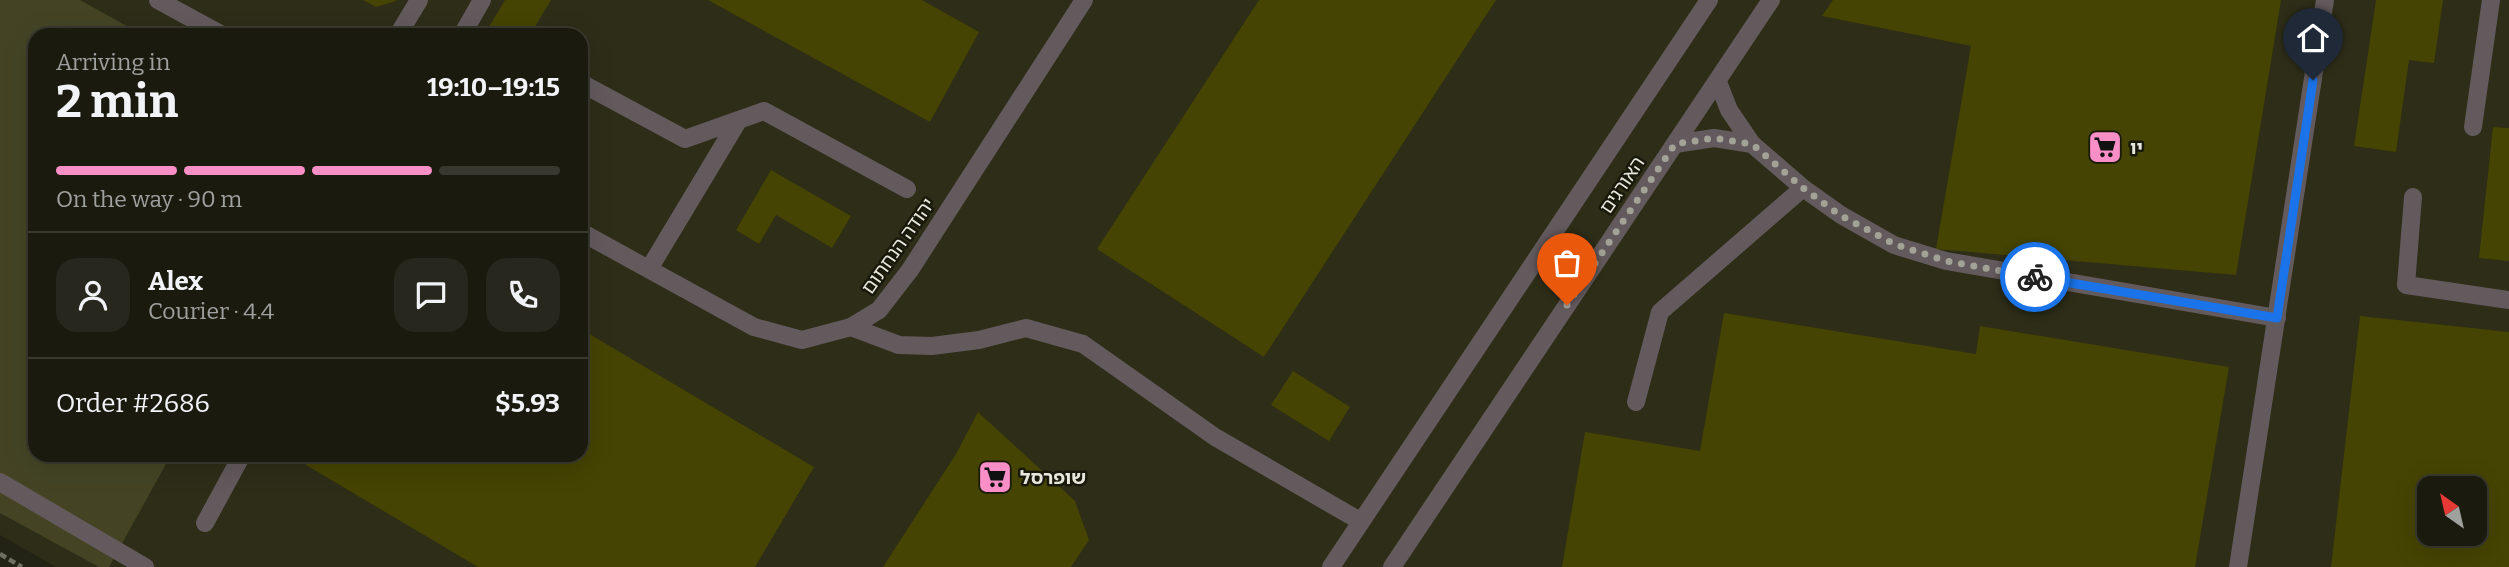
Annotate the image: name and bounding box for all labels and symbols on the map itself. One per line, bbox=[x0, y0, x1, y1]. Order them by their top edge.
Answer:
pin bbox=[2283, 8, 2343, 80]
supermarket icon: יו bbox=[2086, 128, 2124, 166]
place label: יו bbox=[2130, 136, 2143, 159]
street label: האורגים bbox=[1595, 152, 1649, 218]
street label: יהודה הנחתום bbox=[857, 194, 939, 298]
pin bbox=[1537, 233, 1597, 305]
courier bbox=[2000, 242, 2070, 312]
supermarket icon: שופרסל bbox=[976, 458, 1014, 496]
place label: שופרסל bbox=[1020, 466, 1086, 489]
north arrow bbox=[2417, 476, 2487, 546]

